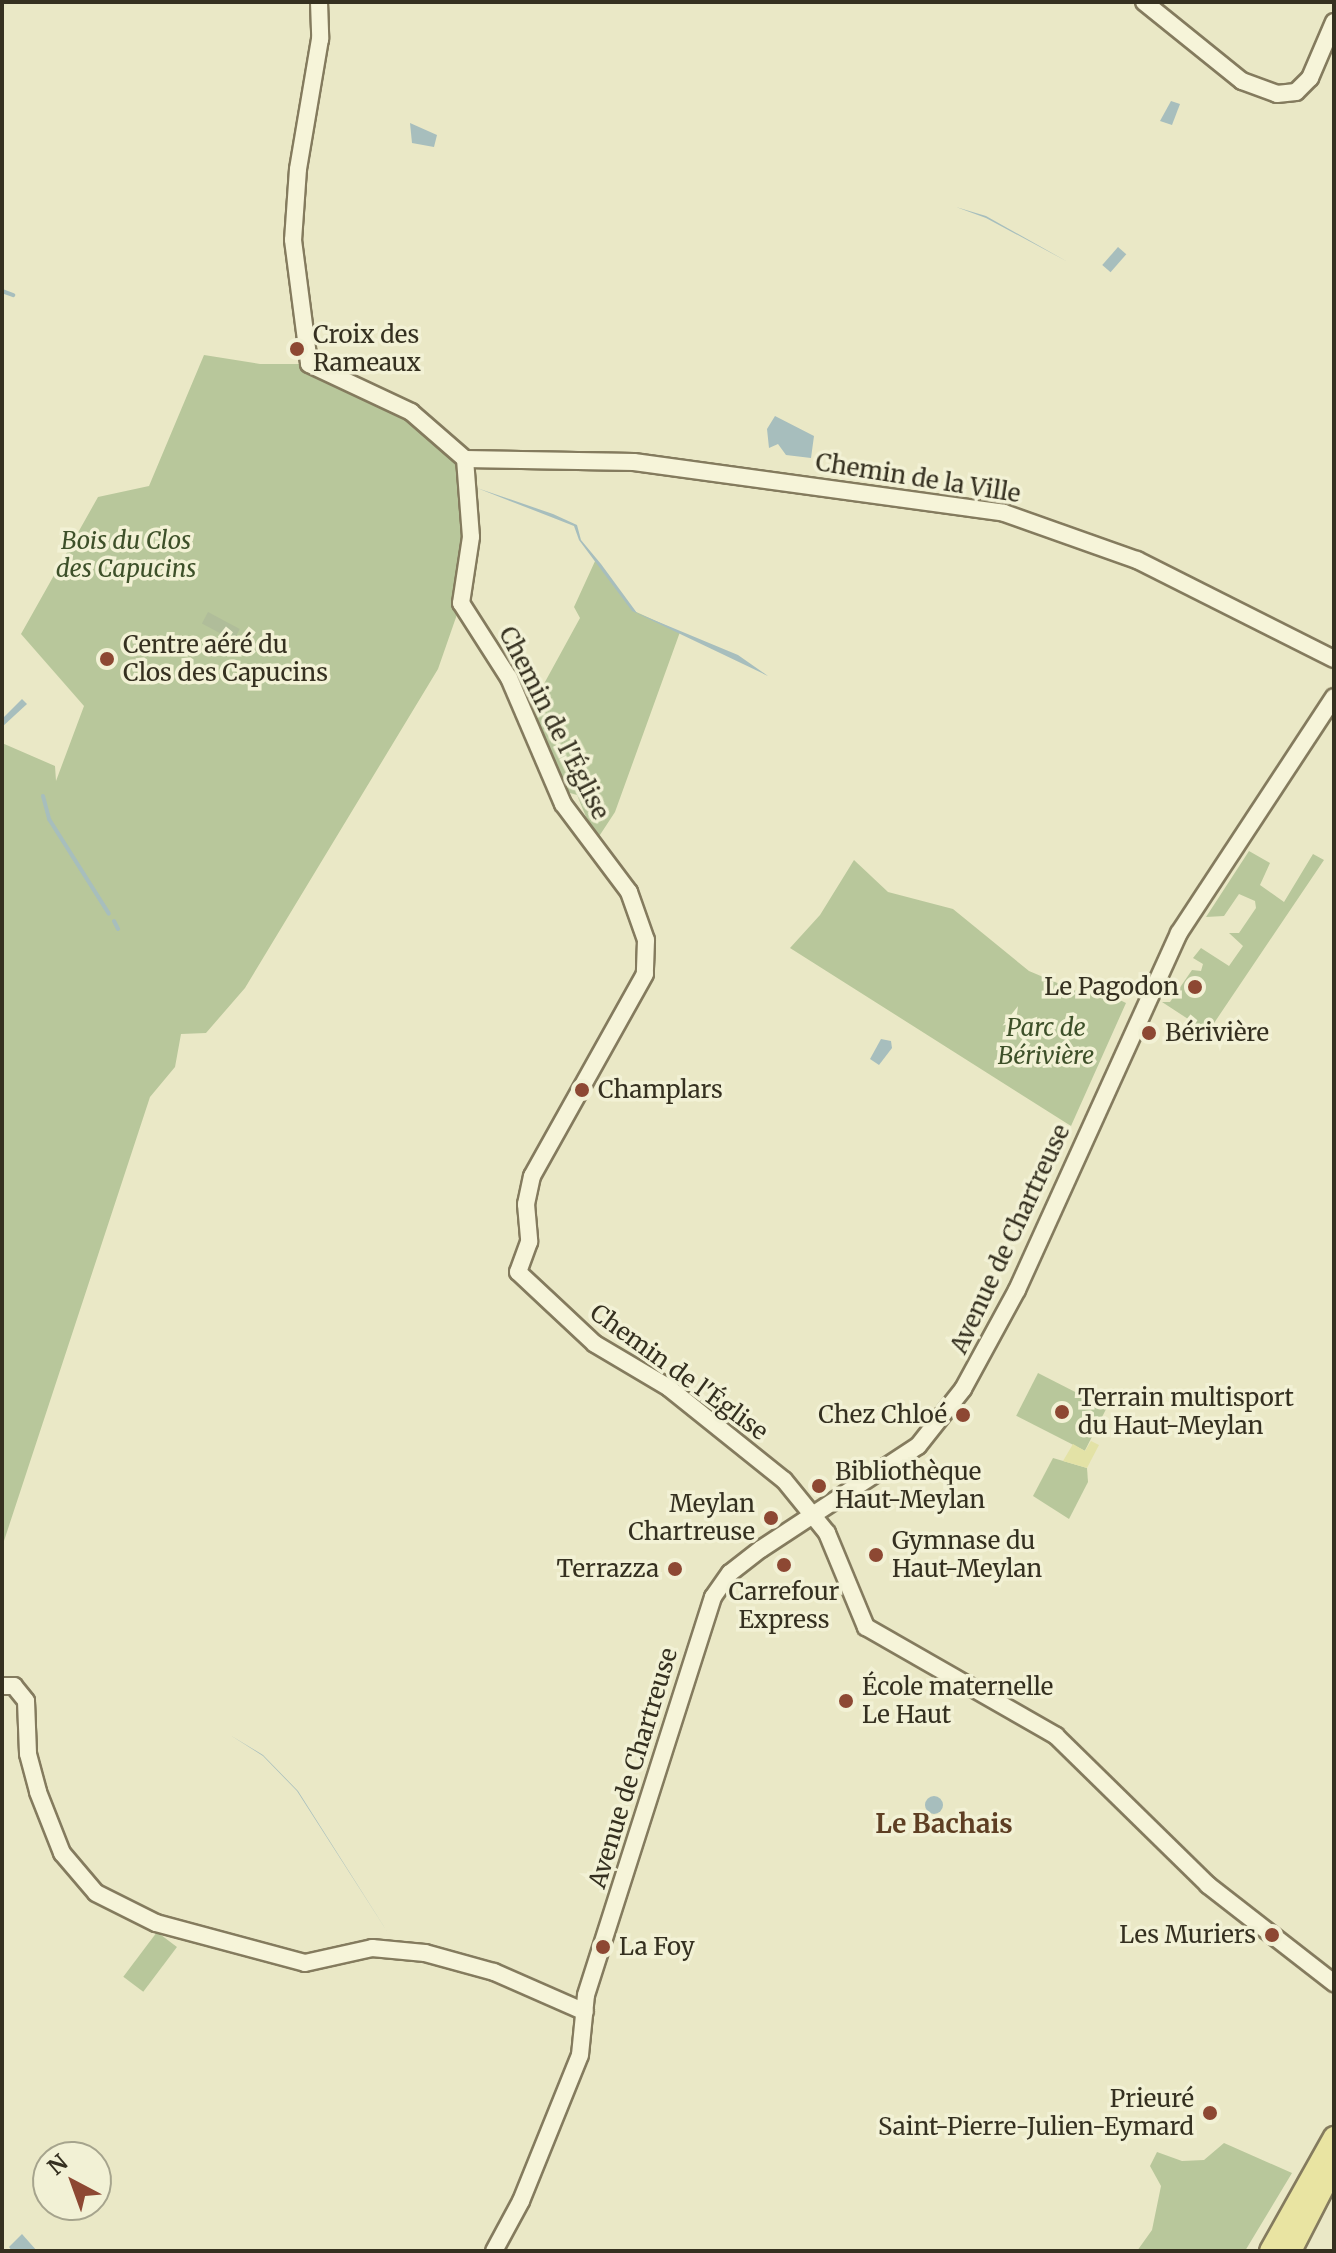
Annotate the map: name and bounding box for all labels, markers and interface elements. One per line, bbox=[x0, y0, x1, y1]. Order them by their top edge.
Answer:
place label: Croix des Rameaux bbox=[313, 321, 421, 377]
marker: Croix des Rameaux bbox=[288, 340, 306, 358]
street label: Chemin de la Ville bbox=[814, 448, 1022, 508]
park label: Bois du Clos des Capucins bbox=[56, 527, 196, 583]
street label: Chemin de l'Église bbox=[493, 622, 615, 824]
place label: Centre aéré du Clos des Capucins bbox=[123, 631, 328, 687]
marker: Centre aéré du Clos des Capucins bbox=[98, 650, 116, 668]
place label: Le Pagodon bbox=[1044, 973, 1179, 1001]
marker: Le Pagodon bbox=[1186, 978, 1204, 996]
park label: Parc de Bérivière bbox=[998, 1014, 1094, 1070]
place label: Bérivière bbox=[1165, 1019, 1269, 1047]
marker: Bérivière bbox=[1140, 1024, 1158, 1042]
place label: Champlars bbox=[598, 1076, 723, 1104]
marker: Champlars bbox=[573, 1081, 591, 1099]
street label: Avenue de Chartreuse bbox=[944, 1120, 1076, 1358]
street label: Chemin de l'Église bbox=[585, 1298, 773, 1446]
place label: Terrain multisport du Haut-Meylan bbox=[1078, 1384, 1294, 1440]
place label: Chez Chloé bbox=[818, 1401, 947, 1429]
marker: Terrain multisport du Haut-Meylan bbox=[1053, 1403, 1071, 1421]
marker: Chez Chloé bbox=[954, 1406, 972, 1424]
place label: Bibliothèque Haut-Meylan bbox=[835, 1458, 985, 1514]
marker: Bibliothèque Haut-Meylan bbox=[810, 1477, 828, 1495]
place label: Meylan Chartreuse bbox=[628, 1490, 755, 1546]
marker: Meylan Chartreuse bbox=[762, 1509, 780, 1527]
place label: Gymnase du Haut-Meylan bbox=[892, 1527, 1042, 1583]
marker: Gymnase du Haut-Meylan bbox=[867, 1546, 885, 1564]
place label: Terrazza bbox=[557, 1555, 659, 1583]
marker: Carrefour Express bbox=[775, 1556, 793, 1574]
marker: Terrazza bbox=[666, 1560, 684, 1578]
place label: Carrefour Express bbox=[729, 1578, 839, 1634]
street label: Avenue de Chartreuse bbox=[583, 1644, 683, 1892]
place label: École maternelle Le Haut bbox=[862, 1673, 1053, 1729]
marker: École maternelle Le Haut bbox=[837, 1692, 855, 1710]
district label: Le Bachais bbox=[875, 1808, 1013, 1840]
place label: Les Muriers bbox=[1119, 1921, 1256, 1949]
marker: Les Muriers bbox=[1263, 1926, 1281, 1944]
place label: La Foy bbox=[619, 1933, 695, 1961]
marker: La Foy bbox=[594, 1938, 612, 1956]
place label: Prieuré Saint-Pierre-Julien-Eymard bbox=[878, 2085, 1194, 2141]
marker: Prieuré Saint-Pierre-Julien-Eymard bbox=[1201, 2104, 1219, 2122]
north arrow bbox=[32, 2141, 112, 2221]
text: N bbox=[42, 2148, 73, 2181]

